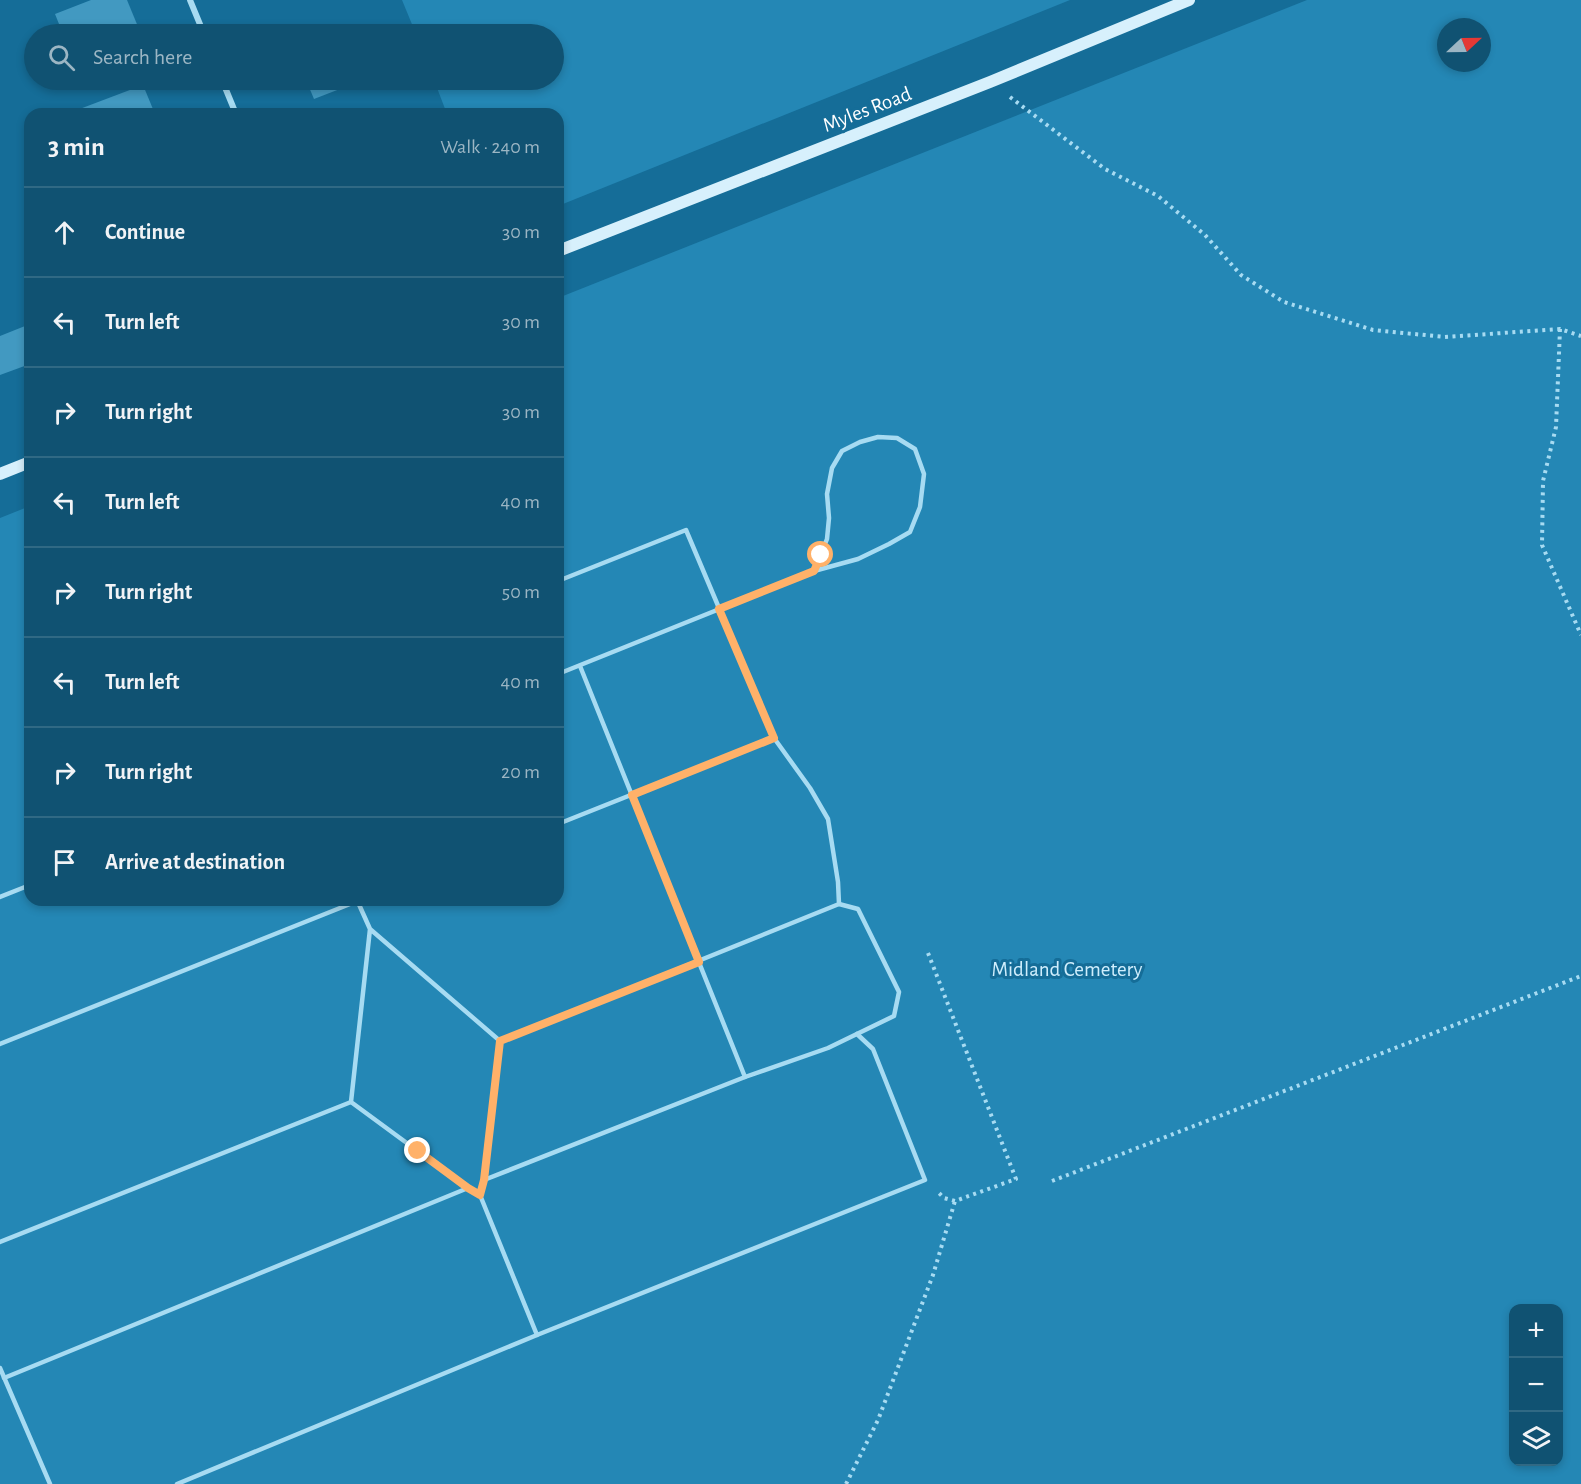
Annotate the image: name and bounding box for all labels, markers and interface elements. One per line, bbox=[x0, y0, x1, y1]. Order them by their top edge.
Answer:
north arrow bbox=[1437, 18, 1491, 72]
search box bbox=[24, 24, 564, 90]
icon: search bbox=[45, 41, 78, 74]
text: Search here bbox=[93, 46, 192, 68]
street label: Myles Road bbox=[820, 83, 914, 136]
text: 3 min bbox=[48, 134, 105, 160]
text: Walk · 240 m bbox=[440, 137, 540, 157]
icon: ahead bbox=[48, 216, 81, 249]
text: Continue bbox=[105, 221, 185, 243]
text: 30 m bbox=[502, 222, 540, 242]
icon: left bbox=[48, 306, 81, 339]
text: Turn left bbox=[105, 311, 179, 333]
text: 30 m bbox=[502, 312, 540, 332]
icon: right bbox=[48, 396, 81, 429]
text: Turn right bbox=[105, 401, 192, 423]
text: 30 m bbox=[502, 402, 540, 422]
icon: left bbox=[48, 486, 81, 519]
text: Turn left bbox=[105, 491, 179, 513]
text: 40 m bbox=[501, 492, 540, 512]
route start bbox=[807, 541, 833, 567]
icon: right bbox=[48, 576, 81, 609]
text: Turn right bbox=[105, 581, 192, 603]
text: 50 m bbox=[502, 582, 540, 602]
icon: left bbox=[48, 666, 81, 699]
text: Turn left bbox=[105, 671, 179, 693]
text: 40 m bbox=[501, 672, 540, 692]
icon: right bbox=[48, 756, 81, 789]
text: Turn right bbox=[105, 761, 192, 783]
text: 20 m bbox=[501, 762, 540, 782]
icon: arrive bbox=[48, 846, 81, 879]
text: Arrive at destination bbox=[105, 851, 285, 873]
park label: Midland Cemetery bbox=[991, 959, 1143, 980]
route end bbox=[404, 1137, 430, 1163]
map controls bbox=[1509, 1304, 1563, 1466]
button: + bbox=[1509, 1304, 1563, 1358]
button: − bbox=[1509, 1358, 1563, 1412]
button: layers bbox=[1509, 1412, 1563, 1466]

